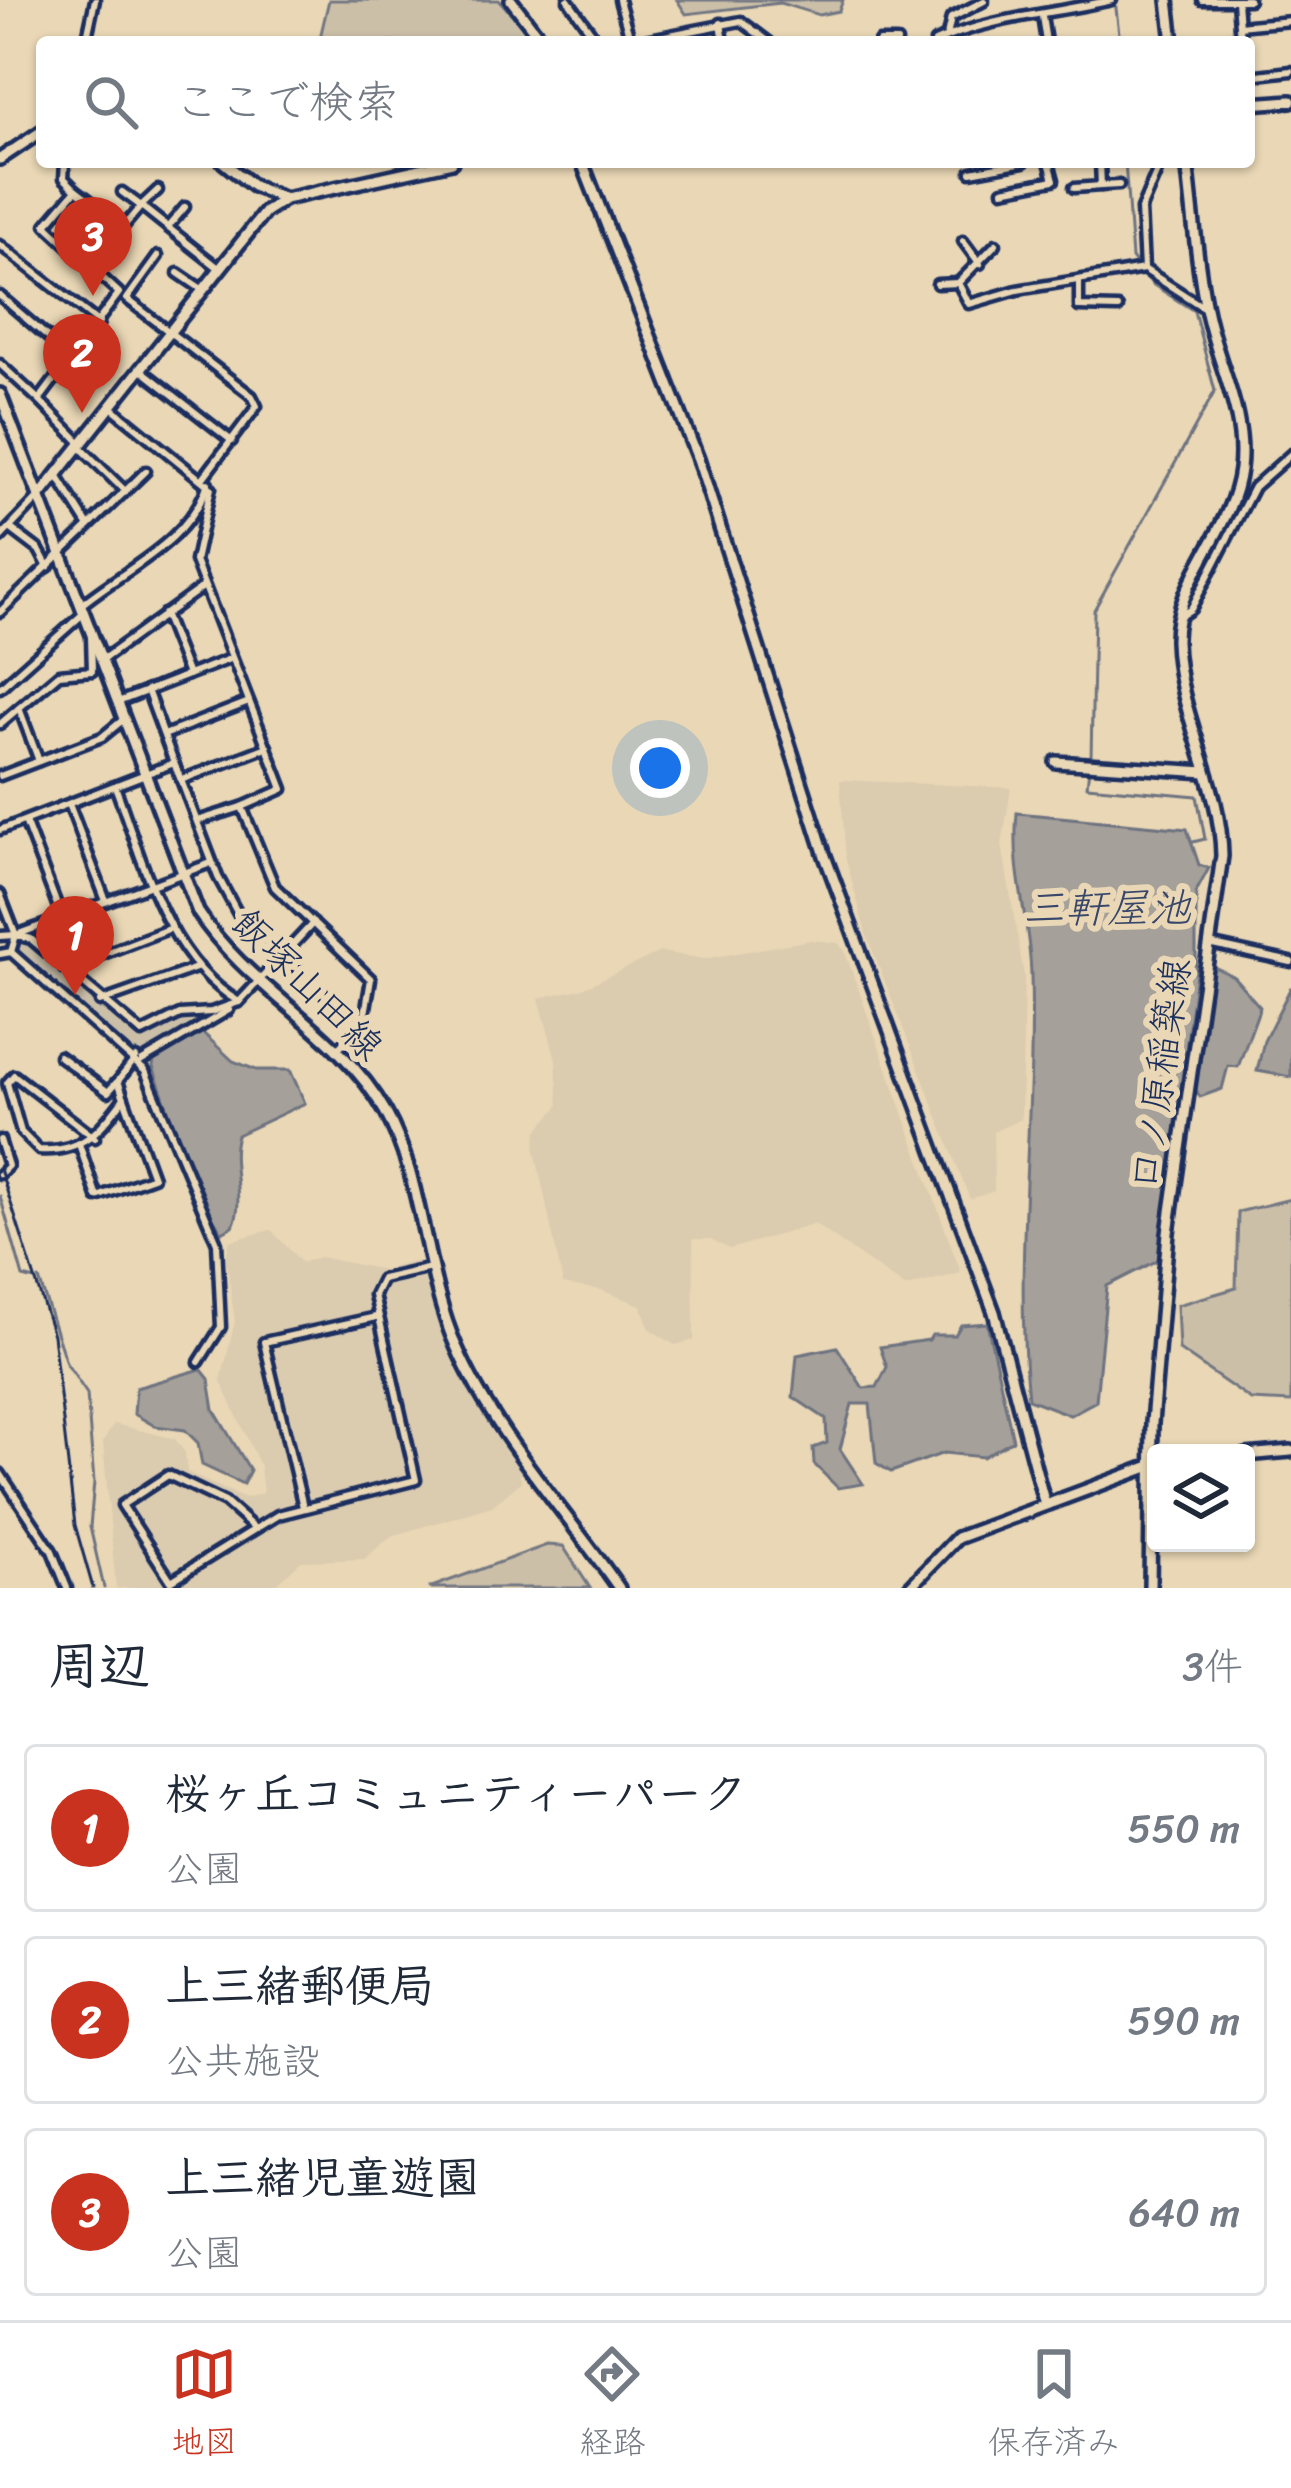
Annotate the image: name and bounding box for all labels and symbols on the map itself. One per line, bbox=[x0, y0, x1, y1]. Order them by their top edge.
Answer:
pin: 3 bbox=[54, 197, 132, 296]
pin: 2 bbox=[43, 314, 121, 413]
your location bbox=[630, 738, 690, 798]
water label: 三軒屋池 bbox=[1023, 871, 1192, 945]
street label: 飯塚山田線 bbox=[215, 891, 401, 1077]
pin: 1 bbox=[36, 896, 114, 995]
street label: 口ノ原稲築線 bbox=[1110, 953, 1210, 1195]

